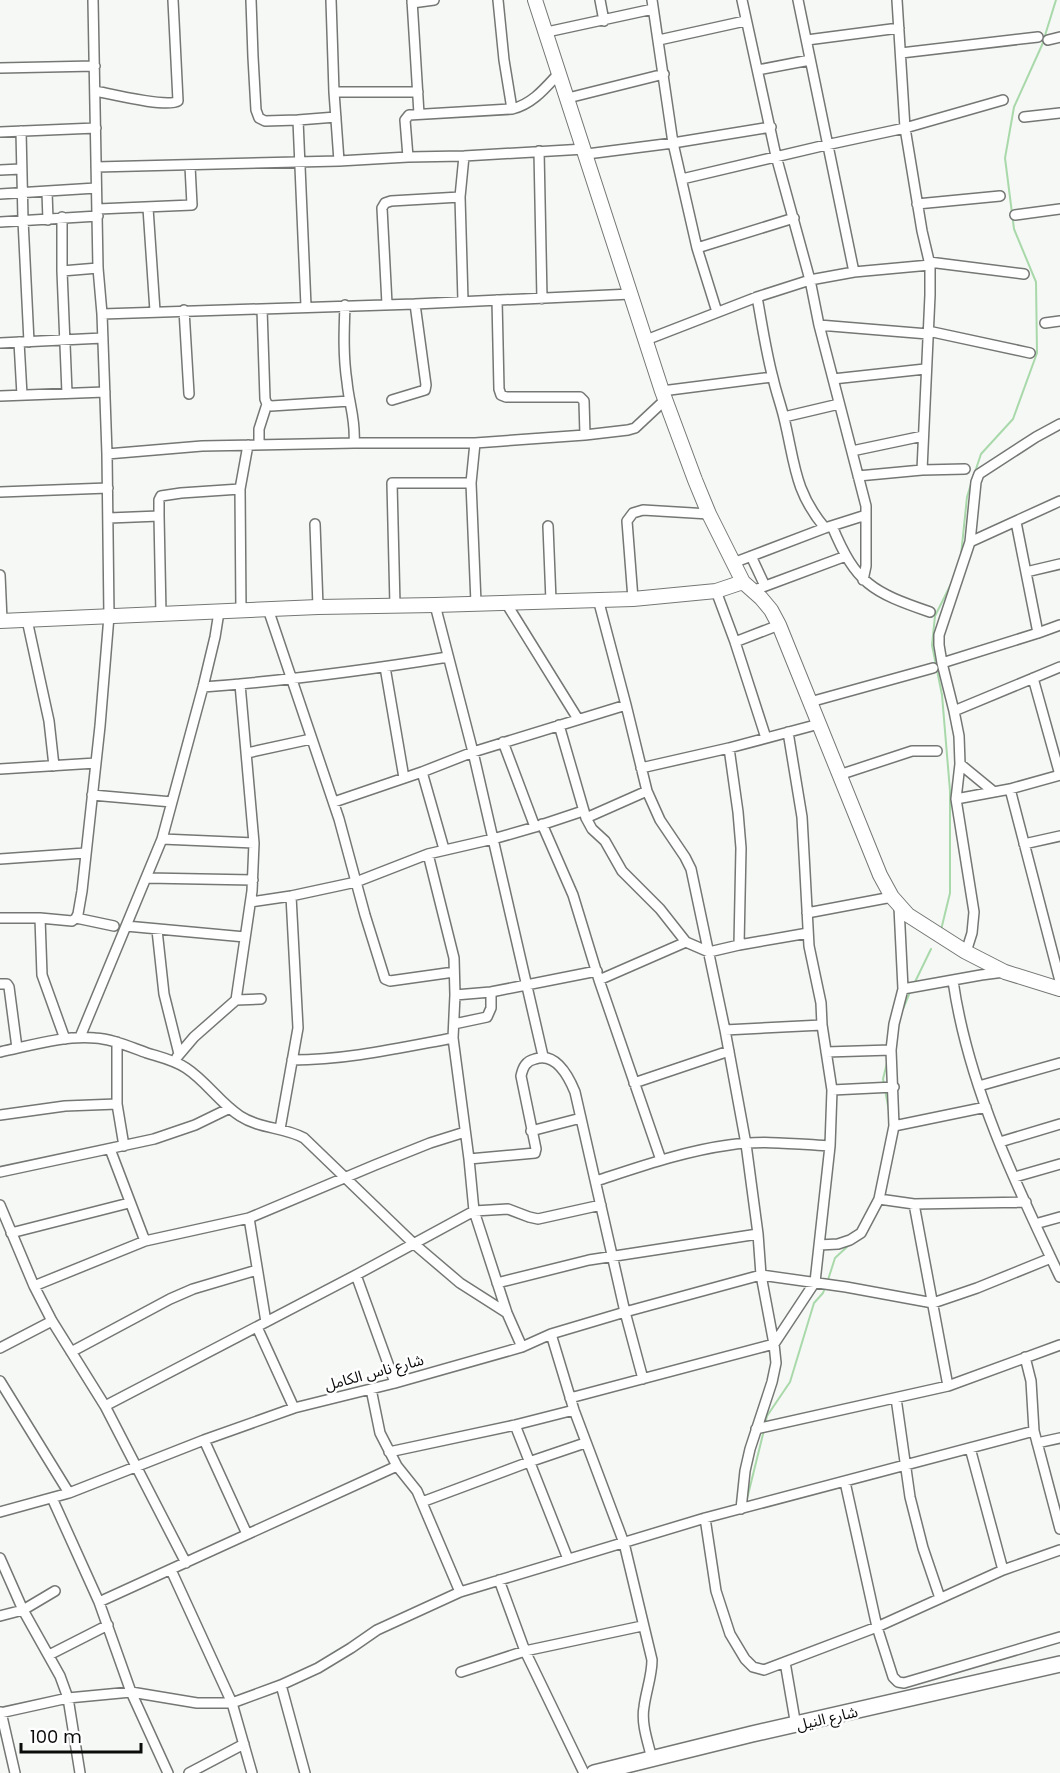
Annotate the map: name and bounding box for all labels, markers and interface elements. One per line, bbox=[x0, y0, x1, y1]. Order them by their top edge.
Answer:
street label: شارع ناس الكامل bbox=[322, 1349, 427, 1397]
street label: شارع النيل bbox=[794, 1701, 860, 1737]
scale bar bbox=[21, 1716, 141, 1754]
text: 100 m bbox=[30, 1724, 82, 1749]

